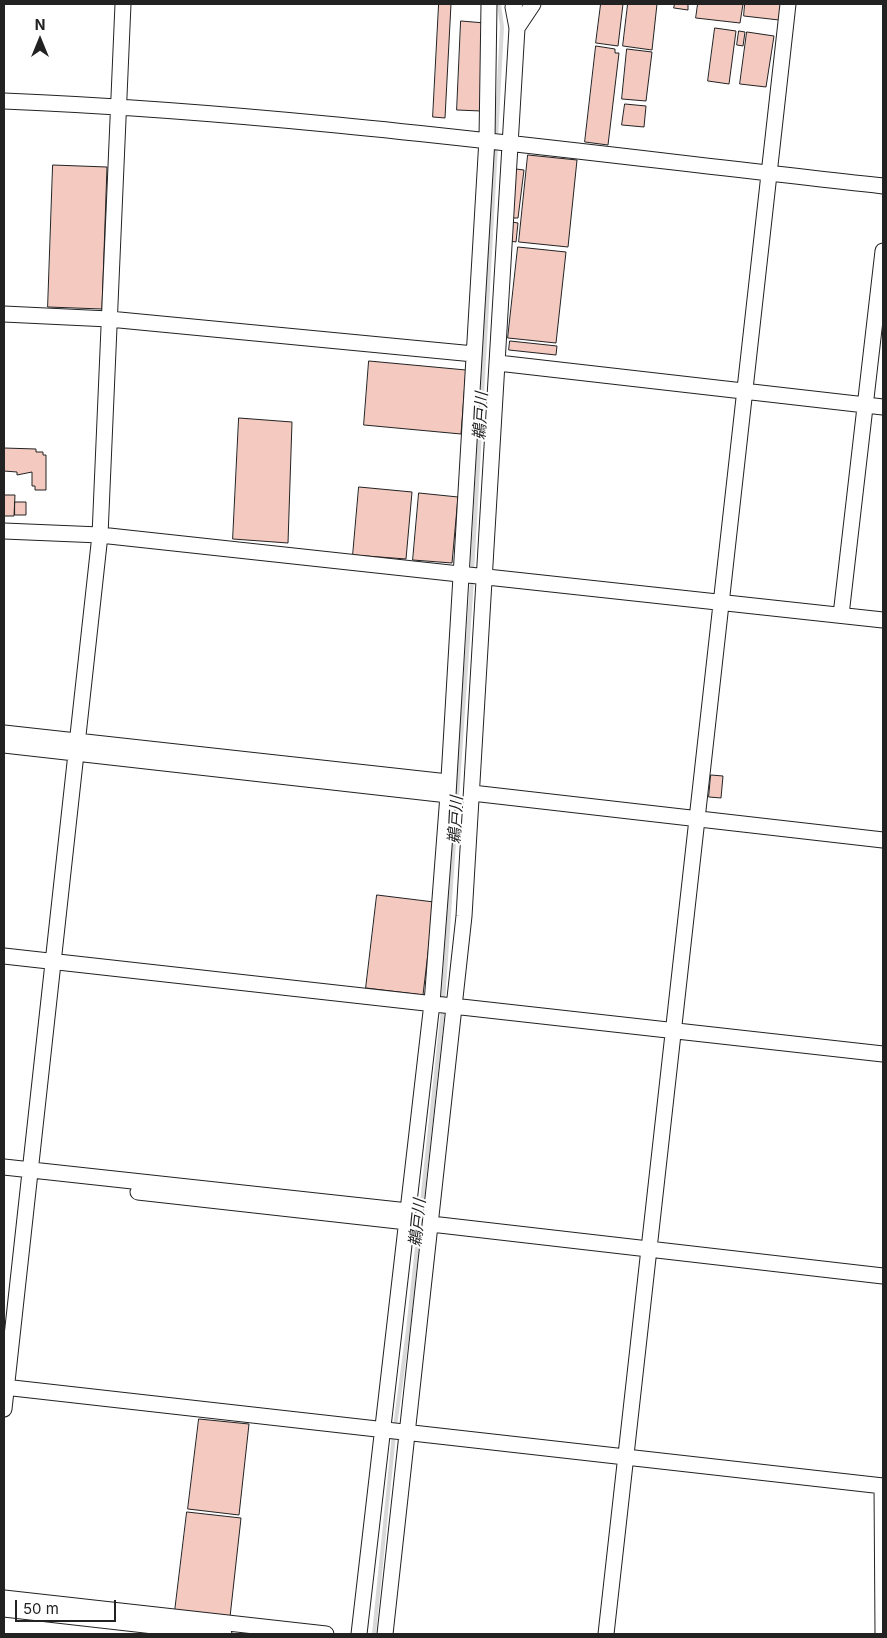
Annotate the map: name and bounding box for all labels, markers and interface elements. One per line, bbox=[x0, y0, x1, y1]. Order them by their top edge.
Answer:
north arrow bbox=[15, 15, 65, 65]
text: N bbox=[35, 16, 45, 33]
water label: 鵜戸川 bbox=[470, 392, 492, 440]
water label: 鵜戸川 bbox=[445, 796, 467, 844]
water label: 鵜戸川 bbox=[406, 1198, 430, 1248]
scale bar bbox=[18, 1590, 119, 1622]
text: 50 m bbox=[23, 1599, 59, 1618]

